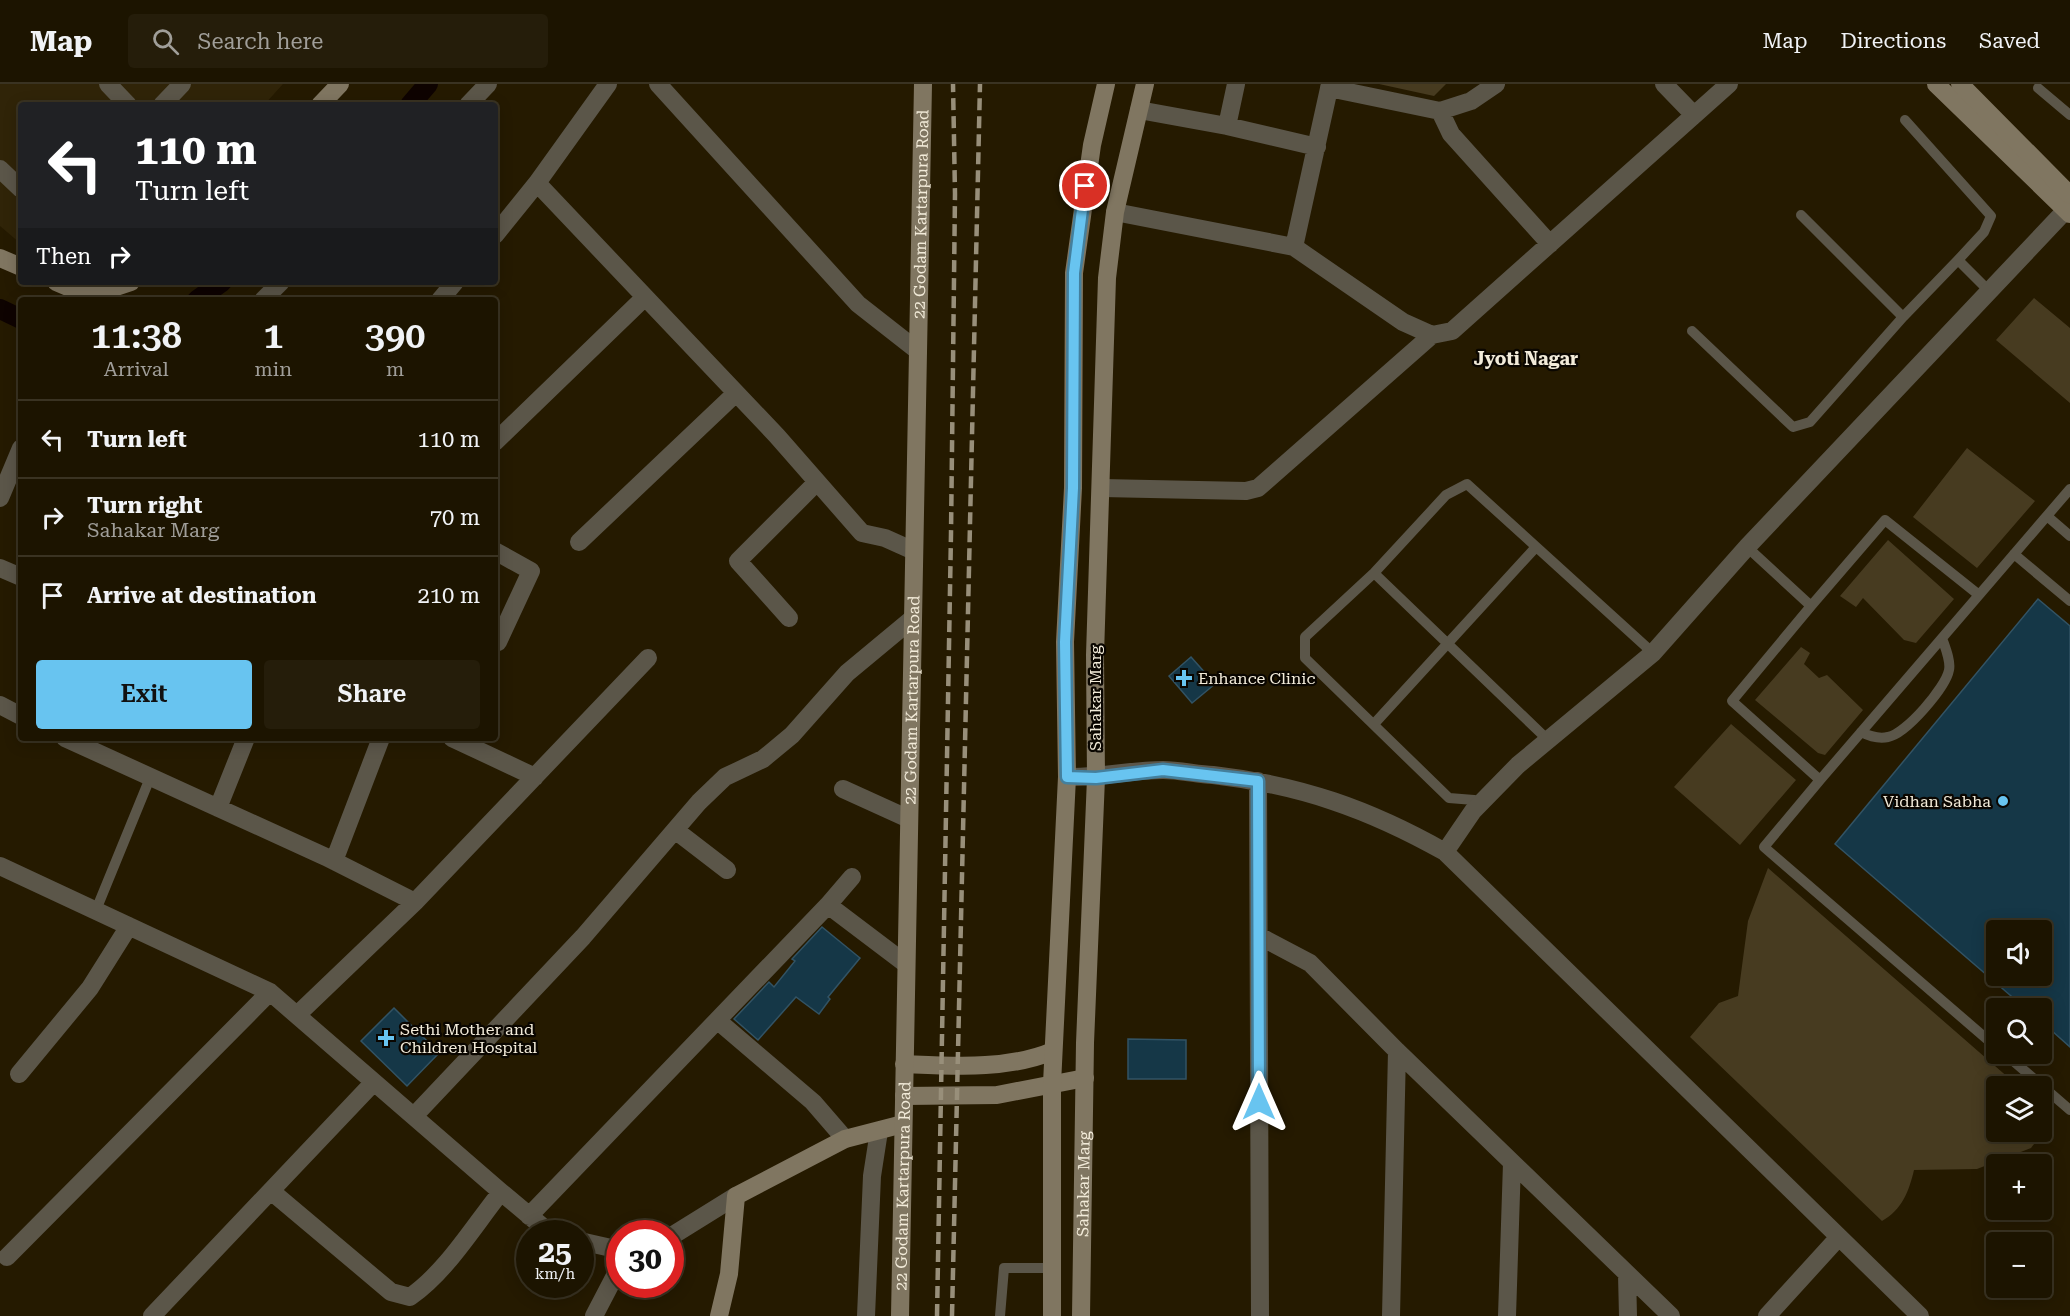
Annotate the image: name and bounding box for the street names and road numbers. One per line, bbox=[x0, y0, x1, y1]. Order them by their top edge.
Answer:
street label: 22 Godam Kartarpura Road bbox=[909, 109, 932, 319]
street label: 22 Godam Kartarpura Road bbox=[900, 595, 923, 805]
street label: Sahakar Marg bbox=[1086, 644, 1105, 751]
street label: 22 Godam Kartarpura Road bbox=[891, 1081, 914, 1291]
street label: Sahakar Marg bbox=[1073, 1130, 1093, 1237]

